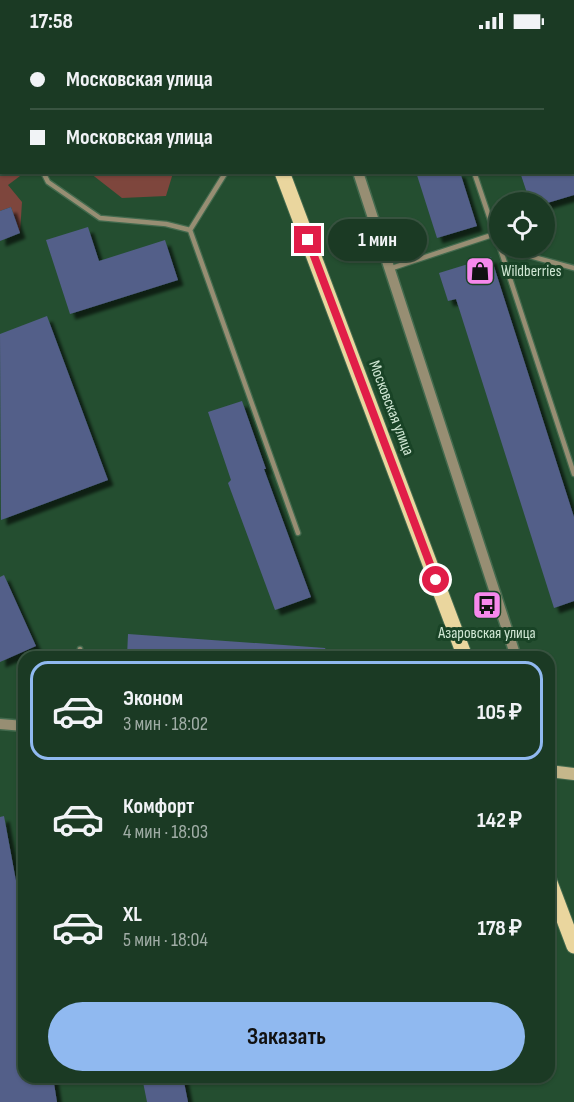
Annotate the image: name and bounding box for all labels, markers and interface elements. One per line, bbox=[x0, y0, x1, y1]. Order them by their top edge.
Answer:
text: 17:58 bbox=[30, 8, 73, 35]
text: Московская улица bbox=[66, 66, 213, 93]
text: Московская улица bbox=[66, 124, 213, 151]
map controls bbox=[489, 192, 555, 258]
button: locate bbox=[489, 192, 555, 258]
callout: 1 мин bbox=[329, 219, 428, 261]
route end bbox=[294, 226, 321, 253]
text: 1 мин bbox=[358, 228, 397, 252]
shop icon: Wildberries bbox=[464, 255, 496, 287]
place label: Wildberries bbox=[501, 262, 562, 281]
street label: Московская улица bbox=[364, 358, 418, 458]
route start bbox=[422, 566, 449, 593]
bus stop icon: Азаровская улица bbox=[471, 589, 503, 621]
place label: Азаровская улица bbox=[437, 624, 536, 643]
icon: car bbox=[51, 684, 105, 738]
text: Эконом bbox=[123, 685, 183, 712]
text: 105 ₽ bbox=[477, 699, 522, 726]
text: 3 мин · 18:02 bbox=[123, 712, 208, 736]
icon: car bbox=[51, 792, 105, 846]
text: Комфорт bbox=[123, 793, 194, 820]
text: 142 ₽ bbox=[477, 807, 522, 834]
text: 4 мин · 18:03 bbox=[123, 820, 208, 844]
icon: car bbox=[51, 900, 105, 954]
text: XL bbox=[123, 901, 142, 928]
text: 178 ₽ bbox=[477, 915, 522, 942]
text: 5 мин · 18:04 bbox=[123, 928, 208, 952]
button: Заказать bbox=[48, 1002, 525, 1071]

